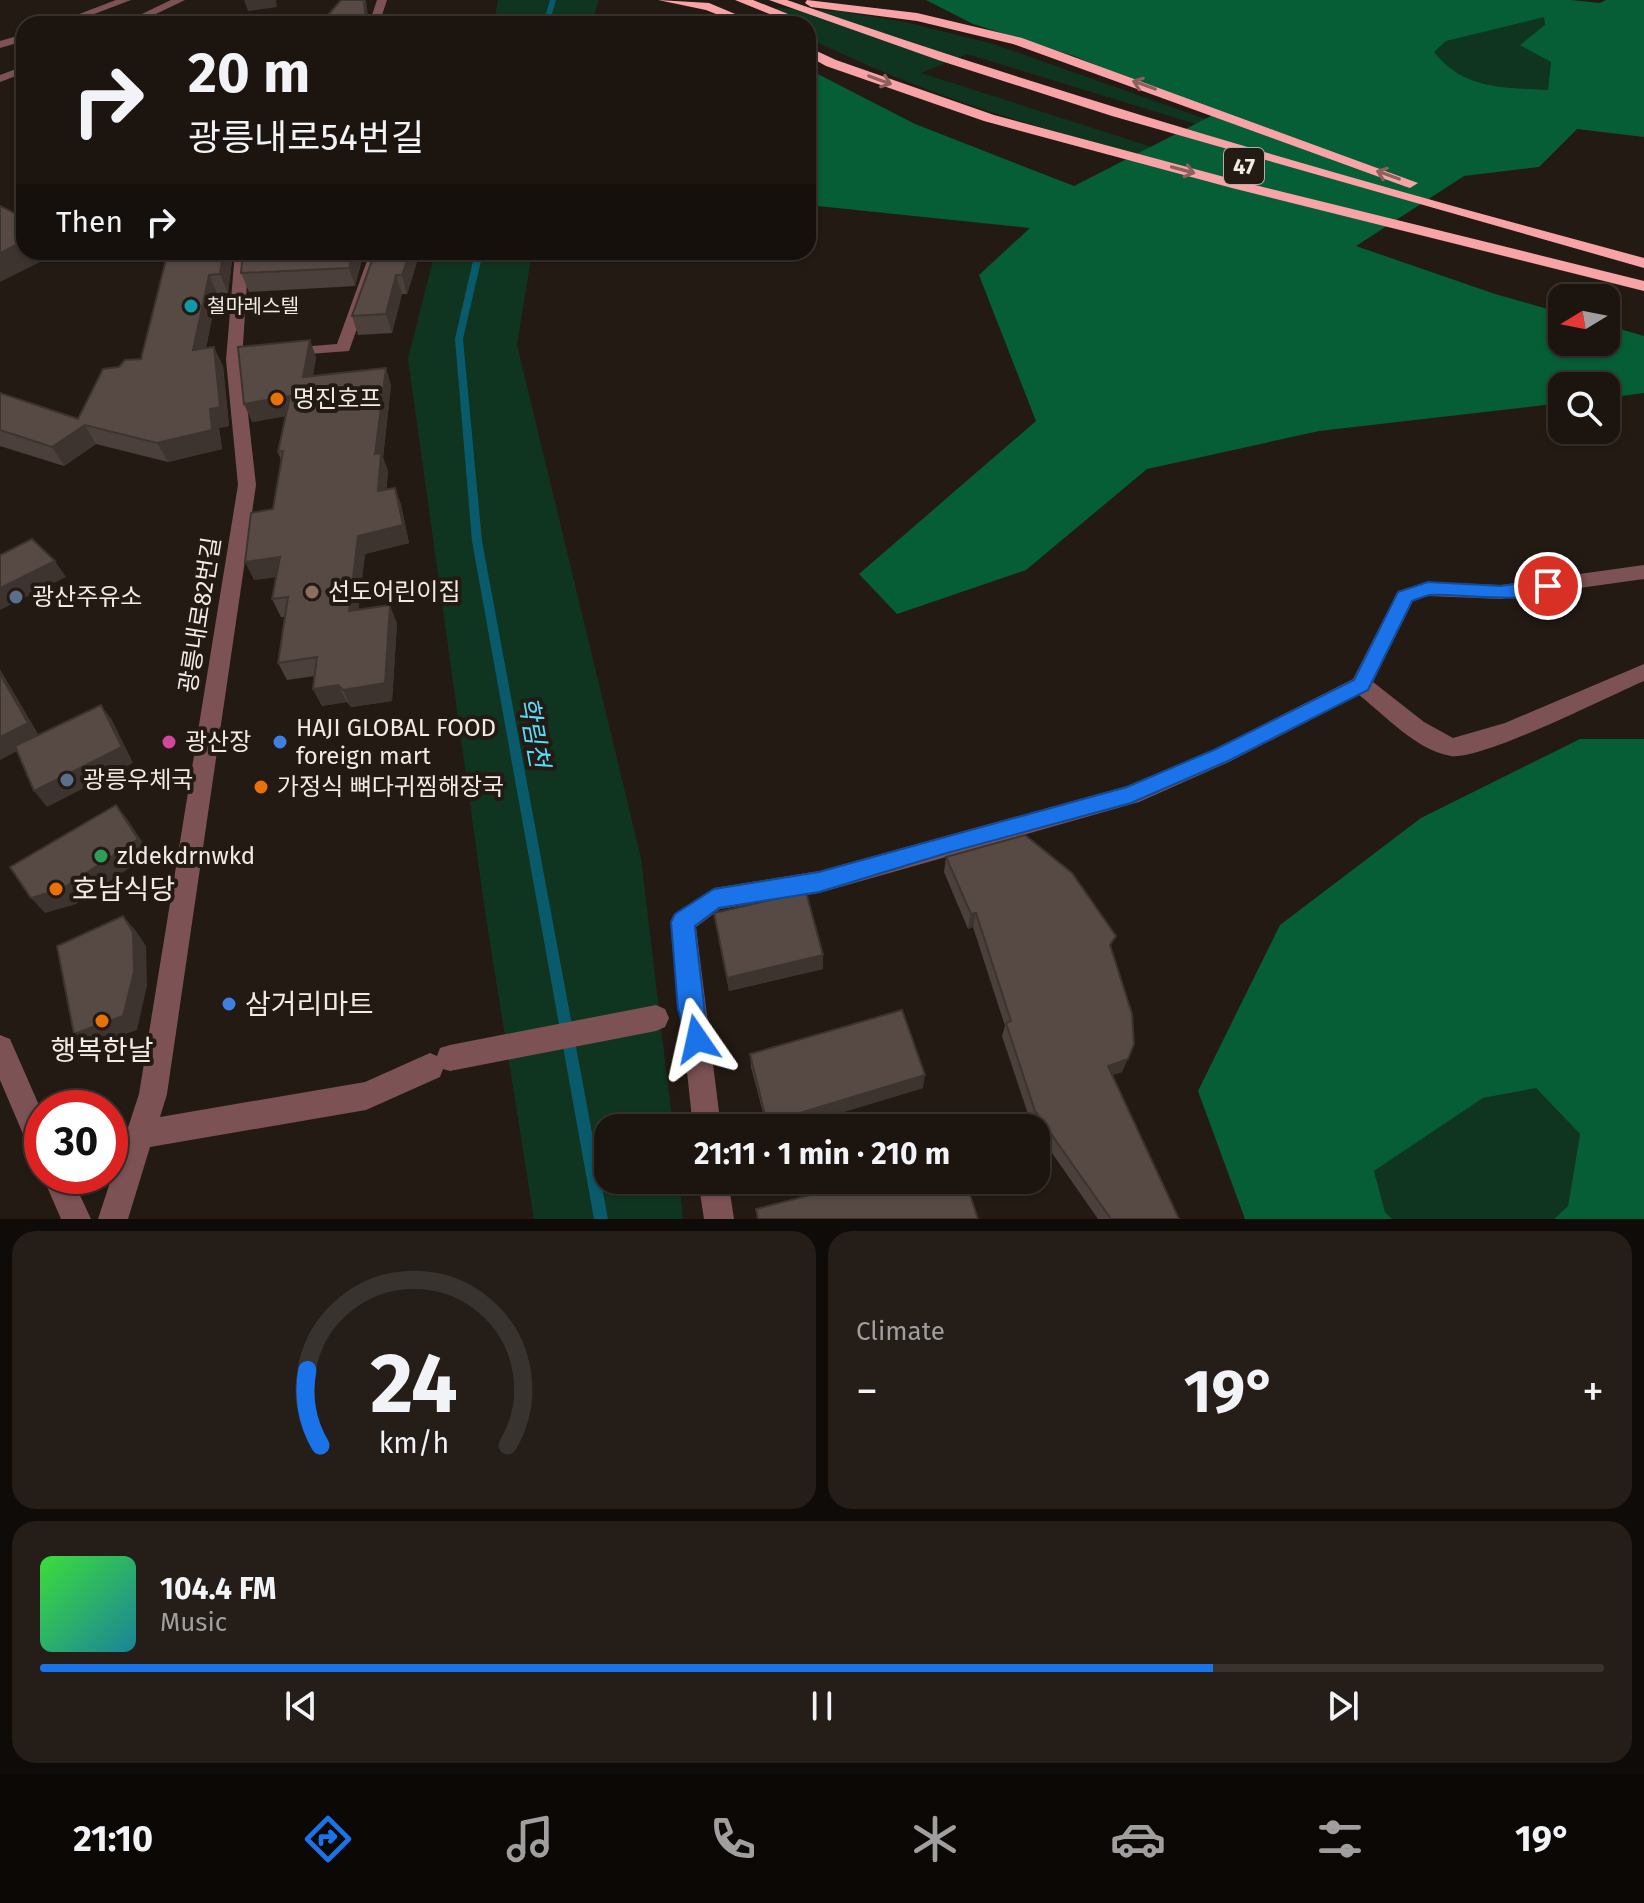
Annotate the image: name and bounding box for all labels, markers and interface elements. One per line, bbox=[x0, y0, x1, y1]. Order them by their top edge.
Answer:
text: 20 m bbox=[188, 40, 310, 107]
icon: right bbox=[56, 48, 160, 152]
one-way arrow bbox=[867, 74, 892, 89]
one-way arrow bbox=[1132, 77, 1157, 91]
text: 광릉내로54번길 bbox=[188, 116, 424, 160]
road number: 47 bbox=[1224, 148, 1264, 184]
one-way arrow bbox=[1170, 163, 1196, 178]
one-way arrow bbox=[1376, 167, 1401, 181]
icon: right bbox=[139, 200, 183, 244]
text: Then bbox=[56, 204, 123, 240]
north arrow bbox=[1548, 284, 1620, 356]
map controls bbox=[1548, 284, 1620, 444]
place label: 철마레스텔 bbox=[207, 294, 299, 318]
marker: 철마레스텔 bbox=[182, 297, 200, 315]
button: search bbox=[1548, 372, 1620, 444]
place label: 명진호프 bbox=[293, 385, 381, 413]
marker: 명진호프 bbox=[268, 390, 286, 408]
street label: 광릉내로82번길 bbox=[174, 535, 226, 695]
pin bbox=[1514, 552, 1582, 620]
icon: arrive bbox=[1526, 564, 1570, 608]
place label: 선도어린이집 bbox=[328, 578, 460, 606]
place label: 광산주유소 bbox=[32, 583, 142, 611]
marker: 선도어린이집 bbox=[303, 583, 321, 601]
marker: 광산주유소 bbox=[7, 588, 25, 606]
water label: 학림천 bbox=[512, 694, 556, 773]
place label: HAJI GLOBAL FOOD foreign mart bbox=[296, 714, 496, 770]
place label: 광산장 bbox=[185, 728, 251, 756]
marker: 광산장 bbox=[160, 733, 178, 751]
marker: HAJI GLOBAL FOOD foreign mart bbox=[271, 733, 289, 751]
place label: 광릉우체국 bbox=[83, 766, 193, 794]
marker: 광릉우체국 bbox=[58, 771, 76, 789]
place label: 가정식 뼈다귀찜해장국 bbox=[277, 773, 504, 801]
marker: 가정식 뼈다귀찜해장국 bbox=[252, 778, 270, 796]
place label: zldekdrnwkd bbox=[117, 842, 255, 870]
marker: zldekdrnwkd bbox=[92, 847, 110, 865]
place label: 호남식당 bbox=[72, 873, 175, 906]
marker: 호남식당 bbox=[47, 880, 65, 898]
place label: 삼거리마트 bbox=[245, 988, 374, 1021]
marker: 삼거리마트 bbox=[220, 995, 238, 1013]
position arrow bbox=[655, 997, 739, 1081]
marker: 행복한날 bbox=[93, 1012, 111, 1030]
place label: 행복한날 bbox=[50, 1034, 154, 1067]
speed limit sign: 30 bbox=[24, 1090, 128, 1194]
text: 21:11 · 1 min · 210 m bbox=[694, 1136, 950, 1172]
text: Climate bbox=[856, 1316, 945, 1347]
text: 24 bbox=[370, 1334, 458, 1434]
text: 19° bbox=[1184, 1356, 1276, 1428]
text: − bbox=[856, 1365, 878, 1418]
text: + bbox=[1582, 1365, 1604, 1418]
text: km/h bbox=[379, 1426, 449, 1461]
text: 104.4 FM bbox=[160, 1571, 276, 1607]
text: Music bbox=[160, 1607, 227, 1638]
icon: previous bbox=[279, 1684, 323, 1728]
icon: pause bbox=[800, 1684, 844, 1728]
icon: next bbox=[1321, 1684, 1365, 1728]
icon: directions bbox=[300, 1811, 356, 1867]
icon: music bbox=[502, 1811, 558, 1867]
icon: phone bbox=[705, 1811, 761, 1867]
icon: climate bbox=[907, 1811, 963, 1867]
icon: car bbox=[1110, 1811, 1166, 1867]
icon: filters bbox=[1312, 1811, 1368, 1867]
text: 21:10 bbox=[73, 1817, 153, 1861]
text: 19° bbox=[1515, 1817, 1571, 1861]

